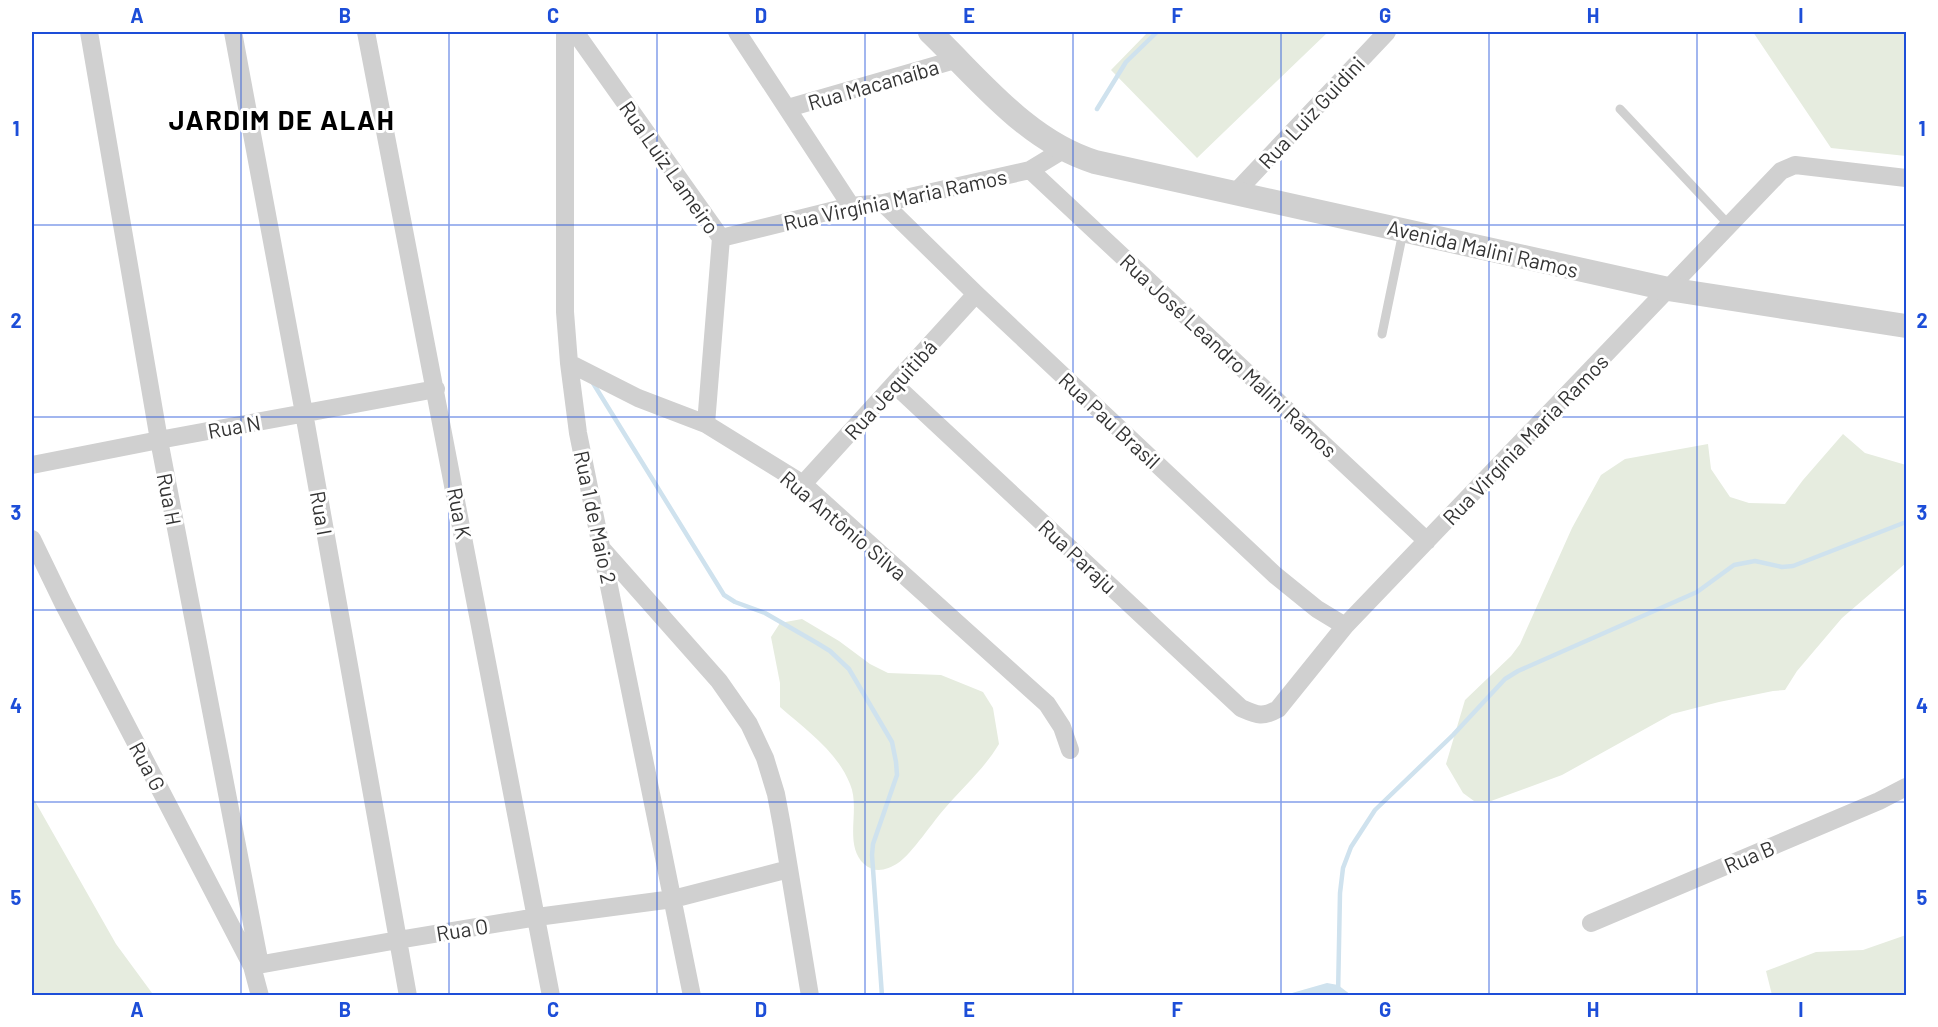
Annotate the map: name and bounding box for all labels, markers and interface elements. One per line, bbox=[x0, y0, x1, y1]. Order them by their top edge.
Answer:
text: A bbox=[130, 3, 144, 27]
text: B bbox=[339, 3, 351, 27]
text: C bbox=[547, 3, 559, 27]
text: D bbox=[755, 3, 767, 27]
text: E bbox=[963, 3, 975, 27]
text: F bbox=[1171, 3, 1183, 27]
text: G bbox=[1379, 3, 1391, 27]
text: H bbox=[1587, 3, 1599, 27]
text: I bbox=[1798, 3, 1804, 27]
street label: Rua Luiz Guidini bbox=[1253, 51, 1369, 173]
street label: Rua Macanaíba bbox=[805, 53, 941, 115]
street label: Rua Luiz Lameiro bbox=[615, 96, 725, 238]
district label: JARDIM DE ALAH bbox=[169, 103, 395, 135]
text: 1 bbox=[12, 116, 20, 140]
text: 1 bbox=[1918, 116, 1926, 140]
street label: Rua Virgínia Maria Ramos bbox=[781, 163, 1009, 235]
street label: Avenida Malini Ramos bbox=[1385, 214, 1581, 282]
street label: Rua José Leandro Malini Ramos bbox=[1116, 248, 1342, 462]
text: 2 bbox=[10, 308, 22, 332]
text: 2 bbox=[1916, 308, 1928, 332]
street label: Rua Jequitibá bbox=[839, 334, 941, 444]
street label: Rua Virgínia Maria Ramos bbox=[1437, 348, 1613, 530]
street label: Rua Pau Brasil bbox=[1054, 367, 1166, 473]
street label: Rua N bbox=[206, 409, 262, 443]
street label: Rua 1 de Maio 2 bbox=[570, 448, 622, 586]
street label: Rua Antônio Silva bbox=[776, 465, 912, 585]
street label: Rua H bbox=[153, 471, 187, 527]
street label: Rua K bbox=[443, 485, 477, 541]
street label: Rua I bbox=[306, 489, 338, 537]
text: 3 bbox=[11, 500, 21, 524]
text: 3 bbox=[1917, 500, 1927, 524]
street label: Rua Paraju bbox=[1034, 514, 1122, 598]
text: 4 bbox=[10, 693, 22, 717]
text: 4 bbox=[1916, 693, 1928, 717]
street label: Rua G bbox=[125, 737, 171, 795]
street label: Rua B bbox=[1720, 834, 1778, 878]
text: 5 bbox=[11, 885, 22, 909]
text: 5 bbox=[1917, 885, 1928, 909]
street label: Rua O bbox=[434, 913, 490, 945]
text: A bbox=[130, 997, 144, 1021]
text: B bbox=[339, 997, 351, 1021]
text: C bbox=[547, 997, 559, 1021]
text: D bbox=[755, 997, 767, 1021]
text: E bbox=[963, 997, 975, 1021]
text: F bbox=[1171, 997, 1183, 1021]
text: G bbox=[1379, 997, 1391, 1021]
text: H bbox=[1587, 997, 1599, 1021]
text: I bbox=[1798, 997, 1804, 1021]

